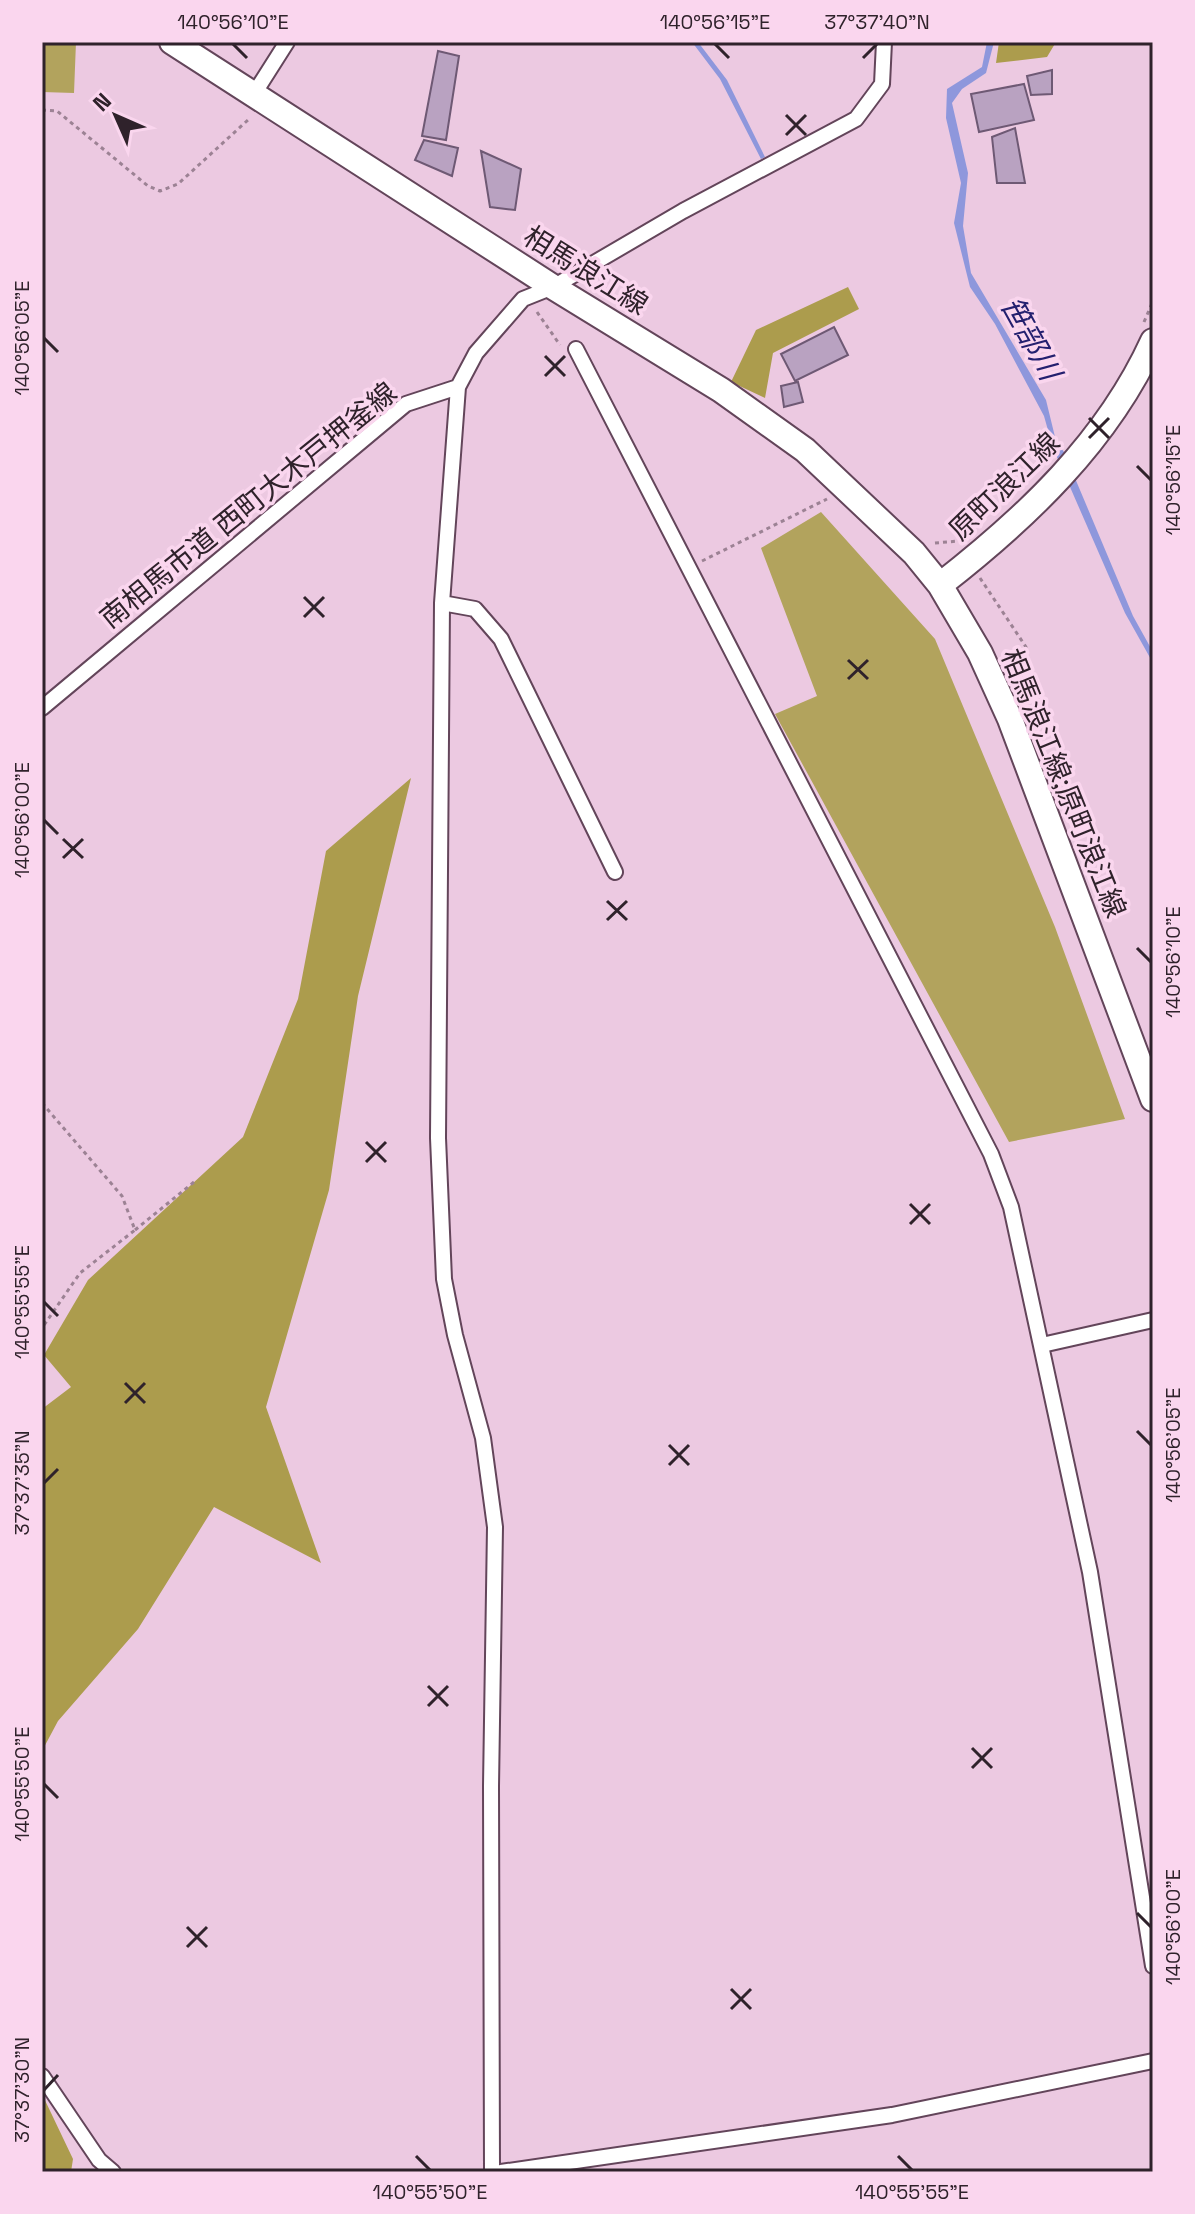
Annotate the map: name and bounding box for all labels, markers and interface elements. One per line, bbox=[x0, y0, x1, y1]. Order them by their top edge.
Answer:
text: 140°56'10"E bbox=[177, 9, 289, 35]
text: 140°56'15"E bbox=[660, 9, 770, 35]
text: 37°37'40"N bbox=[824, 9, 930, 35]
north arrow bbox=[76, 76, 156, 156]
text: N bbox=[87, 87, 117, 117]
street label: 相馬浪江線 bbox=[517, 218, 655, 322]
text: 140°56'05"E bbox=[9, 280, 35, 396]
water label: 笹部川 bbox=[992, 289, 1071, 389]
street label: 南相馬市道 西町大木戸押釜線 bbox=[92, 374, 404, 636]
street label: 原町浪江線 bbox=[941, 424, 1067, 548]
text: 140°56'15"E bbox=[1160, 425, 1186, 535]
street label: 相馬浪江線;原町浪江線 bbox=[994, 643, 1134, 923]
text: 140°56'00"E bbox=[9, 762, 35, 878]
text: 140°56'10"E bbox=[1160, 906, 1186, 1018]
text: 140°55'55"E bbox=[9, 1245, 35, 1359]
text: 140°56'05"E bbox=[1160, 1387, 1186, 1503]
text: 37°37'35"N bbox=[9, 1430, 35, 1536]
text: 140°55'50"E bbox=[9, 1727, 35, 1841]
text: 140°56'00"E bbox=[1160, 1869, 1186, 1985]
text: 37°37'30"N bbox=[9, 2037, 35, 2143]
text: 140°55'50"E bbox=[373, 2179, 487, 2205]
text: 140°55'55"E bbox=[855, 2179, 969, 2205]

